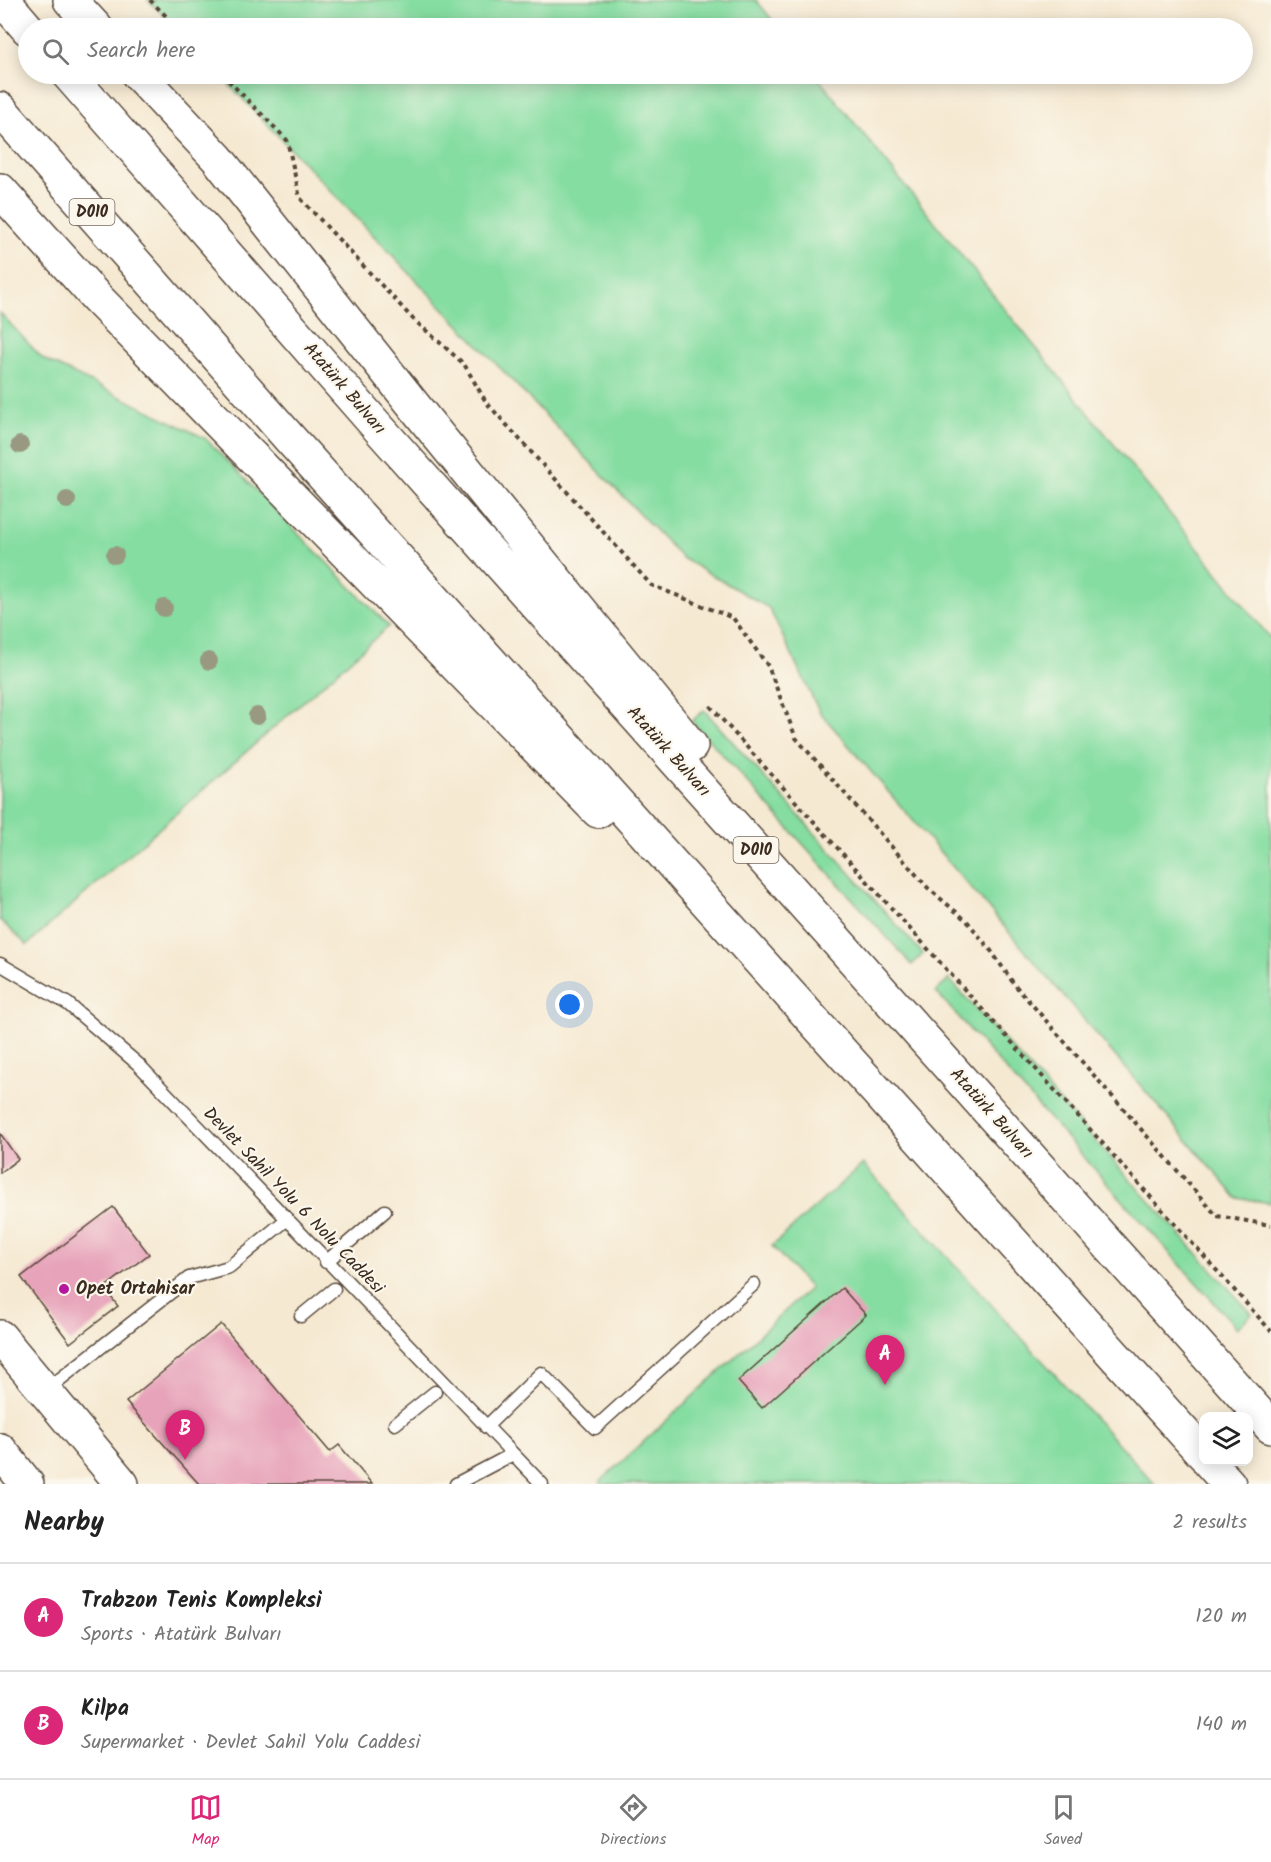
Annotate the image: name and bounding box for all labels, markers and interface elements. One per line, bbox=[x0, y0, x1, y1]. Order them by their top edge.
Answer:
search box bbox=[18, 18, 1253, 84]
text: Search here bbox=[87, 34, 195, 69]
icon: search bbox=[39, 35, 72, 68]
road number: D010 bbox=[70, 199, 115, 225]
street label: Atatürk Bulvarı bbox=[295, 336, 393, 442]
street label: Atatürk Bulvarı bbox=[619, 700, 717, 804]
road number: D010 bbox=[734, 837, 778, 863]
your location bbox=[555, 990, 584, 1019]
street label: Atatürk Bulvarı bbox=[942, 1062, 1040, 1166]
street label: Devlet Sahil Yolu 6 Nolu Caddesi bbox=[195, 1100, 391, 1302]
place label: Opet Ortahisar bbox=[76, 1275, 196, 1304]
marker: Opet Ortahisar bbox=[57, 1282, 71, 1296]
pin: A bbox=[866, 1336, 904, 1385]
pin: B bbox=[166, 1410, 204, 1460]
map controls bbox=[1199, 1412, 1253, 1466]
button: layers bbox=[1199, 1412, 1253, 1466]
text: Nearby bbox=[24, 1502, 104, 1544]
text: 2 results bbox=[1172, 1507, 1247, 1539]
text: Trabzon Tenis Kompleksi bbox=[81, 1584, 322, 1619]
text: A bbox=[37, 1601, 50, 1633]
text: 120 m bbox=[1195, 1601, 1247, 1633]
text: Sports · Atatürk Bulvarı bbox=[81, 1619, 281, 1651]
text: Kilpa bbox=[81, 1692, 129, 1727]
text: B bbox=[37, 1709, 50, 1741]
text: 140 m bbox=[1196, 1709, 1247, 1741]
text: Supermarket · Devlet Sahil Yolu Caddesi bbox=[81, 1727, 420, 1759]
tab: Map bbox=[189, 1791, 222, 1852]
tab: Directions bbox=[600, 1791, 666, 1852]
tab: Saved bbox=[1044, 1791, 1082, 1852]

